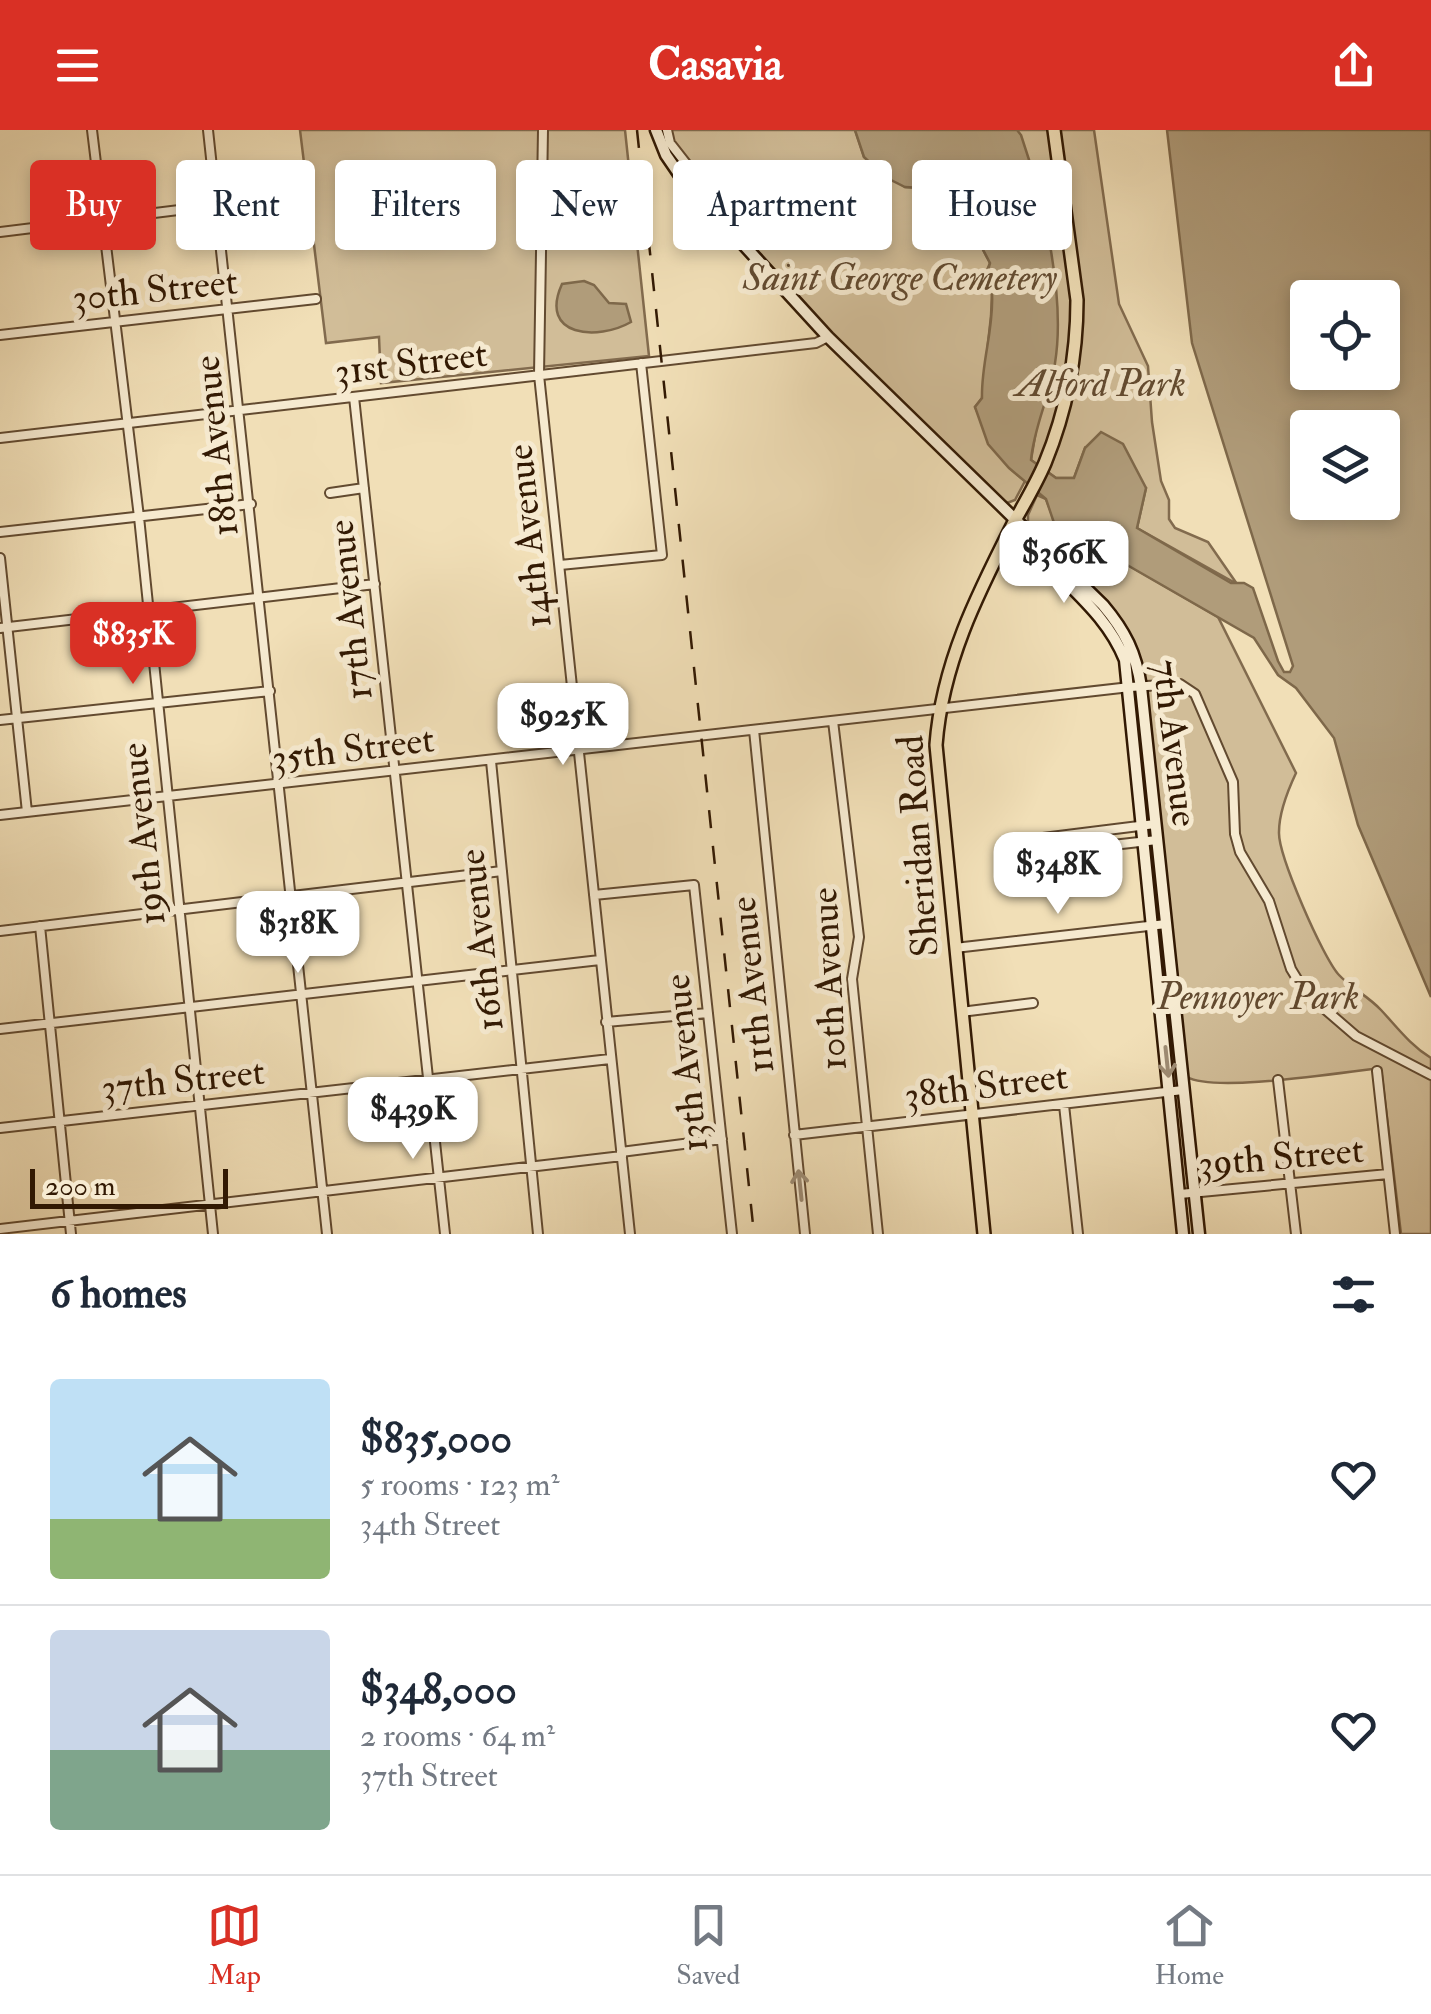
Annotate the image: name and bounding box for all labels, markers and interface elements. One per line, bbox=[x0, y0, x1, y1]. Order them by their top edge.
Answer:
text: Casavia bbox=[648, 37, 783, 93]
icon: menu bbox=[50, 38, 105, 93]
icon: share bbox=[1326, 38, 1381, 93]
chip: Buy bbox=[30, 160, 156, 250]
chip: Rent bbox=[176, 160, 315, 250]
chip: Filters bbox=[335, 160, 496, 250]
chip: New bbox=[516, 160, 653, 250]
chip: Apartment bbox=[673, 160, 892, 250]
chip: House bbox=[912, 160, 1072, 250]
park label: Saint George Cemetery bbox=[742, 254, 1057, 302]
street label: 30th Street bbox=[70, 257, 240, 323]
map controls bbox=[1290, 280, 1400, 520]
button: locate bbox=[1290, 280, 1400, 390]
street label: 31st Street bbox=[332, 330, 490, 396]
street label: 18th Avenue bbox=[183, 353, 249, 539]
park label: Alford Park bbox=[1012, 360, 1186, 408]
button: layers bbox=[1290, 410, 1400, 520]
street label: 14th Avenue bbox=[495, 442, 563, 630]
street label: 17th Avenue bbox=[317, 517, 383, 703]
pin: $366K bbox=[994, 521, 1134, 606]
text: $366K bbox=[1021, 533, 1107, 573]
pin: $835K bbox=[63, 602, 203, 687]
text: $835K bbox=[92, 614, 174, 654]
street label: 7th Avenue bbox=[1141, 657, 1209, 829]
pin: $925K bbox=[493, 683, 633, 768]
text: $925K bbox=[519, 695, 607, 735]
street label: 35th Street bbox=[269, 715, 437, 783]
street label: Sheridan Road bbox=[886, 733, 950, 959]
street label: 19th Avenue bbox=[110, 740, 176, 928]
pin: $348K bbox=[988, 832, 1128, 917]
text: $348K bbox=[1016, 844, 1100, 884]
street label: 16th Avenue bbox=[448, 846, 514, 1033]
street label: 10th Avenue bbox=[800, 886, 858, 1072]
pin: $318K bbox=[228, 891, 368, 976]
street label: 11th Avenue bbox=[719, 894, 785, 1076]
text: $318K bbox=[258, 903, 338, 943]
street label: 13th Avenue bbox=[653, 972, 719, 1154]
park label: Pennoyer Park bbox=[1155, 973, 1360, 1021]
one-way arrow bbox=[1158, 1046, 1177, 1078]
street label: 37th Street bbox=[99, 1048, 267, 1112]
street label: 38th Street bbox=[902, 1052, 1070, 1120]
pin: $439K bbox=[343, 1077, 483, 1162]
text: $439K bbox=[370, 1089, 456, 1129]
street label: 39th Street bbox=[1196, 1126, 1366, 1188]
scale bar bbox=[30, 1164, 228, 1208]
text: 200 m bbox=[45, 1169, 116, 1204]
one-way arrow bbox=[790, 1169, 809, 1201]
icon: filters bbox=[1326, 1267, 1381, 1322]
text: 6 homes bbox=[50, 1268, 187, 1320]
text: $835,000 bbox=[360, 1413, 512, 1465]
icon: home bbox=[130, 1419, 250, 1539]
icon: heart bbox=[1326, 1452, 1381, 1507]
text: 5 rooms · 123 m² bbox=[360, 1465, 559, 1505]
text: 34th Street bbox=[360, 1505, 500, 1545]
text: $348,000 bbox=[360, 1664, 517, 1716]
icon: home bbox=[130, 1670, 250, 1790]
icon: heart bbox=[1326, 1703, 1381, 1758]
text: 2 rooms · 64 m² bbox=[360, 1716, 555, 1756]
text: 37th Street bbox=[360, 1756, 498, 1796]
tab: Map bbox=[207, 1898, 262, 1993]
tab: Saved bbox=[676, 1898, 740, 1993]
tab: Home bbox=[1154, 1898, 1224, 1993]

